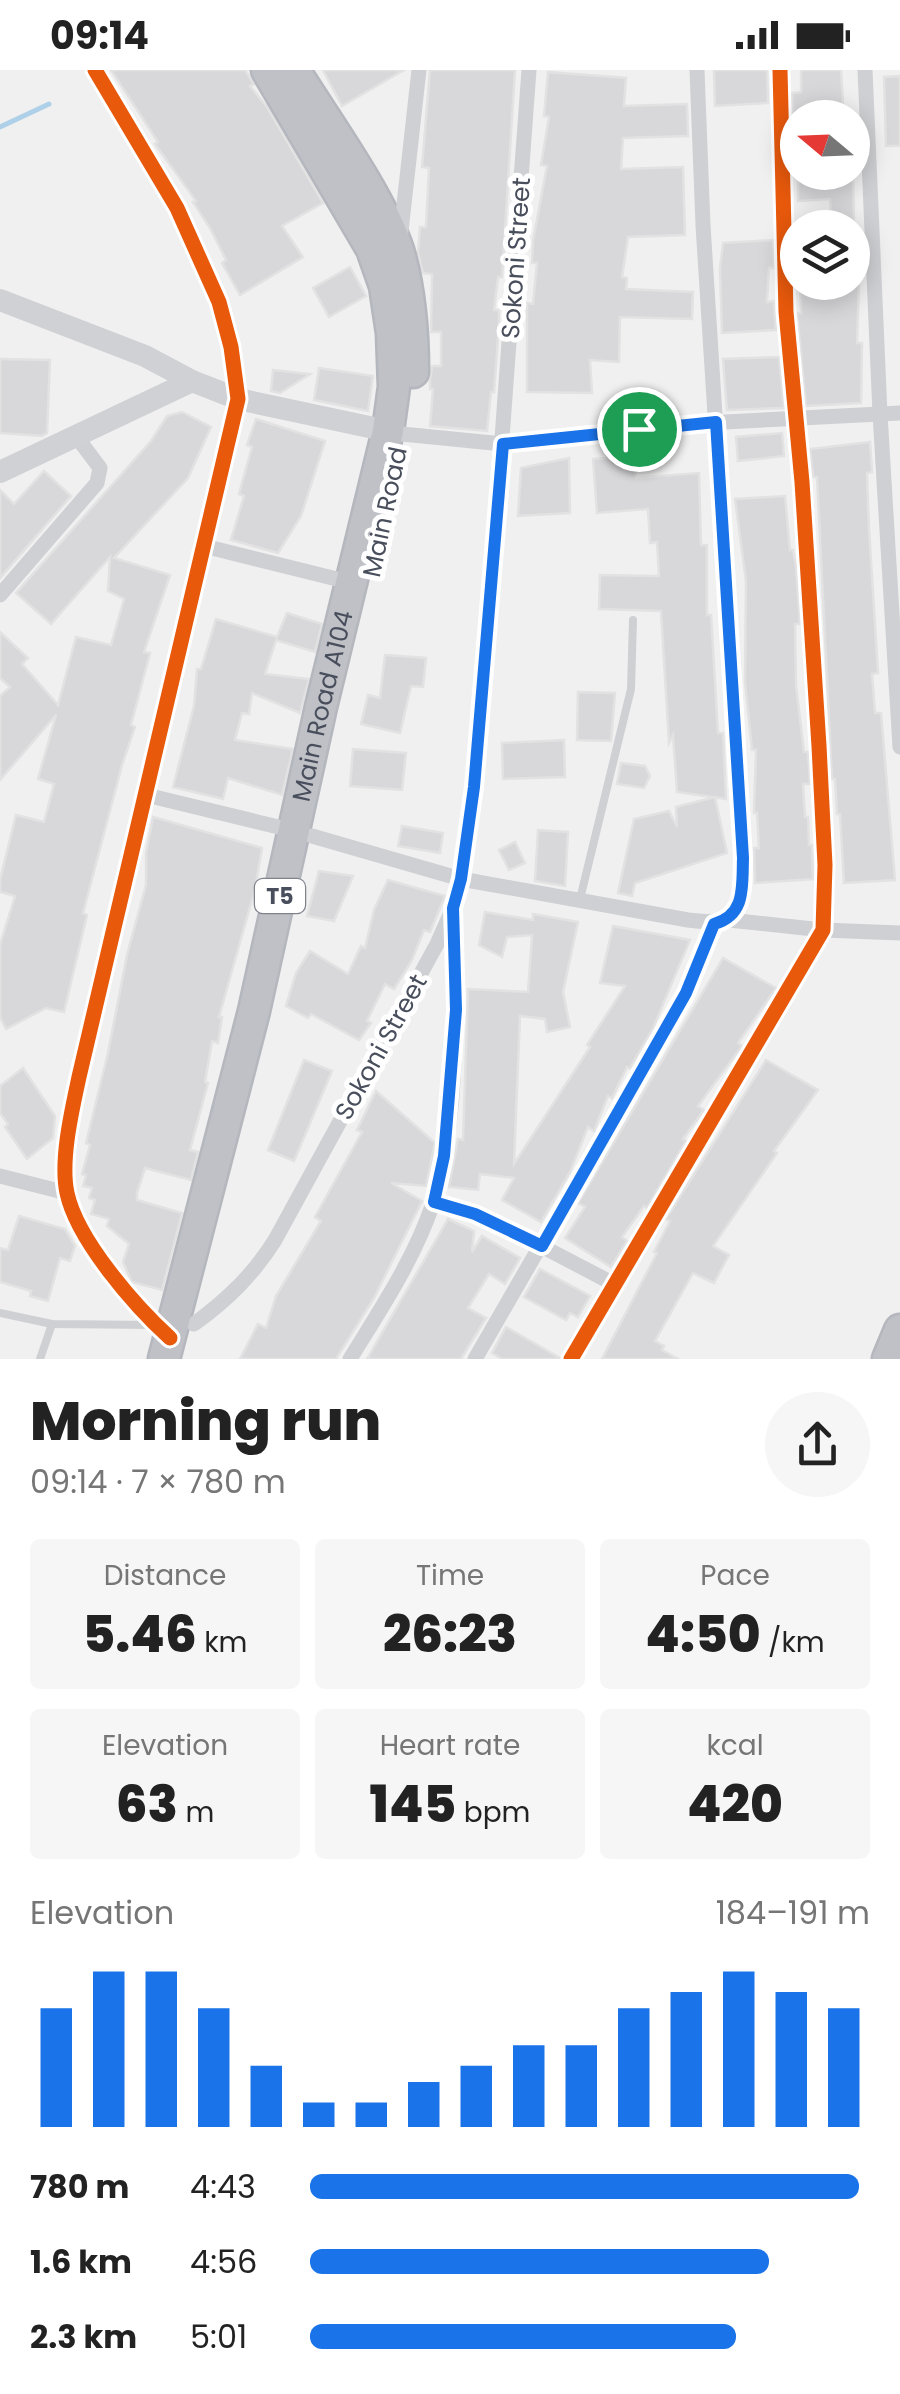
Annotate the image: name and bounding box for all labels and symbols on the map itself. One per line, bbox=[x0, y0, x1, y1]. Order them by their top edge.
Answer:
north arrow bbox=[780, 100, 870, 190]
street label: Sokoni Street bbox=[493, 176, 539, 340]
pin bbox=[597, 387, 682, 472]
street label: Main Road bbox=[354, 444, 416, 580]
street label: Main Road A104 bbox=[283, 607, 361, 805]
road number: T5 bbox=[255, 879, 305, 913]
street label: Sokoni Street bbox=[327, 968, 435, 1126]

